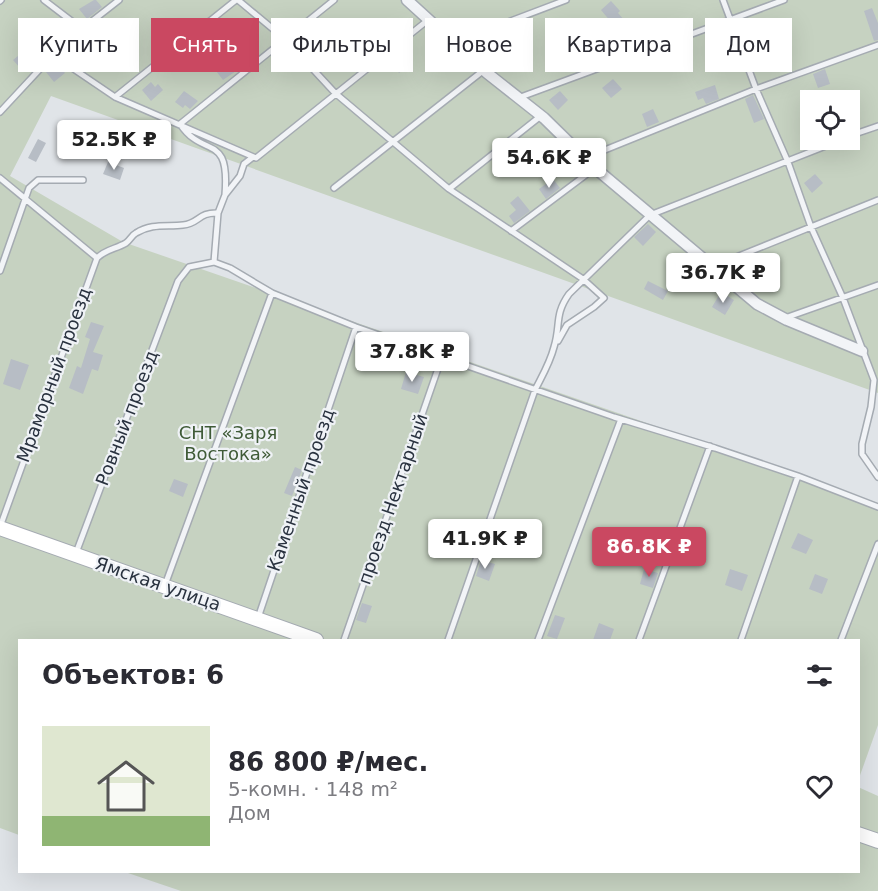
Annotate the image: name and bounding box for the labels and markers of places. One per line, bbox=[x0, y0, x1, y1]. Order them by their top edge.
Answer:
pin: 52.5K ₽ bbox=[59, 120, 169, 171]
pin: 54.6K ₽ bbox=[494, 138, 604, 189]
pin: 36.7K ₽ bbox=[668, 253, 778, 304]
pin: 37.8K ₽ bbox=[357, 332, 467, 383]
pin: 41.9K ₽ bbox=[430, 519, 540, 570]
pin: 86.8K ₽ bbox=[594, 527, 704, 578]

